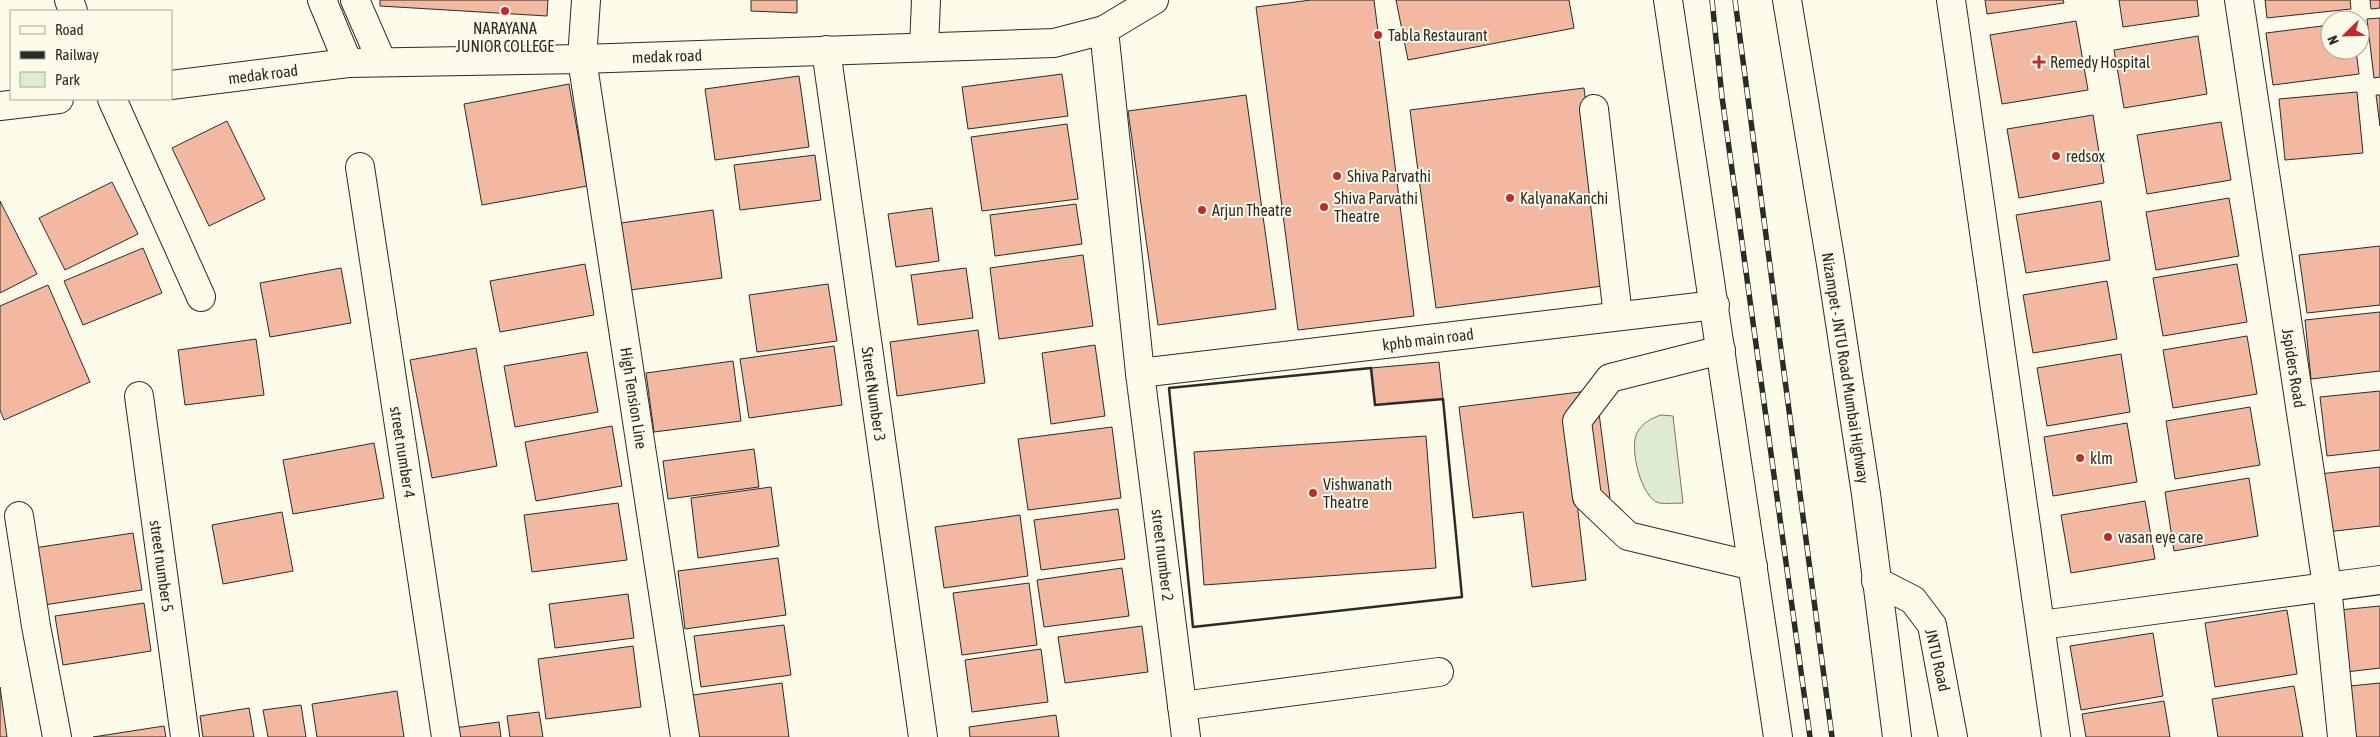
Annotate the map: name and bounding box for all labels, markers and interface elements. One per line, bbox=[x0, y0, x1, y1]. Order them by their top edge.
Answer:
marker: NARAYANA JUNIOR COLLEGE bbox=[499, 5, 511, 17]
legend bbox=[10, 10, 172, 100]
north arrow bbox=[2320, 10, 2370, 60]
place label: NARAYANA JUNIOR COLLEGE bbox=[456, 19, 554, 55]
text: Road bbox=[55, 21, 84, 38]
place label: Tabla Restaurant bbox=[1388, 26, 1488, 44]
marker: Tabla Restaurant bbox=[1372, 29, 1384, 41]
text: N bbox=[2324, 33, 2342, 47]
text: Railway bbox=[55, 46, 99, 63]
street label: medak road bbox=[632, 46, 702, 66]
place label: Remedy Hospital bbox=[2050, 53, 2151, 72]
marker: Remedy Hospital bbox=[2032, 55, 2046, 69]
street label: medak road bbox=[227, 61, 299, 87]
text: Park bbox=[55, 71, 80, 88]
place label: redsox bbox=[2066, 147, 2105, 165]
marker: redsox bbox=[2050, 150, 2062, 162]
place label: Shiva Parvathi bbox=[1347, 167, 1431, 185]
marker: Shiva Parvathi bbox=[1331, 170, 1343, 182]
place label: Shiva Parvathi Theatre bbox=[1334, 189, 1418, 225]
place label: KalyanaKanchi bbox=[1520, 189, 1608, 208]
marker: KalyanaKanchi bbox=[1504, 192, 1516, 204]
place label: Arjun Theatre bbox=[1212, 201, 1292, 220]
marker: Shiva Parvathi Theatre bbox=[1318, 201, 1330, 213]
marker: Arjun Theatre bbox=[1196, 204, 1208, 216]
street label: Nizampet - JNTU Road Mumbai Highway bbox=[1818, 251, 1873, 485]
street label: kphb main road bbox=[1381, 324, 1475, 355]
street label: Jspiders Road bbox=[2278, 327, 2309, 409]
street label: High Tension Line bbox=[616, 346, 651, 450]
street label: Street Number 3 bbox=[858, 346, 890, 442]
street label: street number 4 bbox=[387, 405, 419, 499]
place label: klm bbox=[2090, 449, 2113, 467]
marker: klm bbox=[2074, 452, 2086, 464]
place label: Vishwanath Theatre bbox=[1323, 475, 1392, 511]
marker: Vishwanath Theatre bbox=[1307, 487, 1319, 499]
street label: street number 2 bbox=[1148, 508, 1178, 602]
street label: street number 5 bbox=[147, 519, 177, 613]
place label: vasan eye care bbox=[2118, 528, 2203, 547]
marker: vasan eye care bbox=[2102, 531, 2114, 543]
street label: JNTU Road bbox=[1922, 627, 1954, 693]

